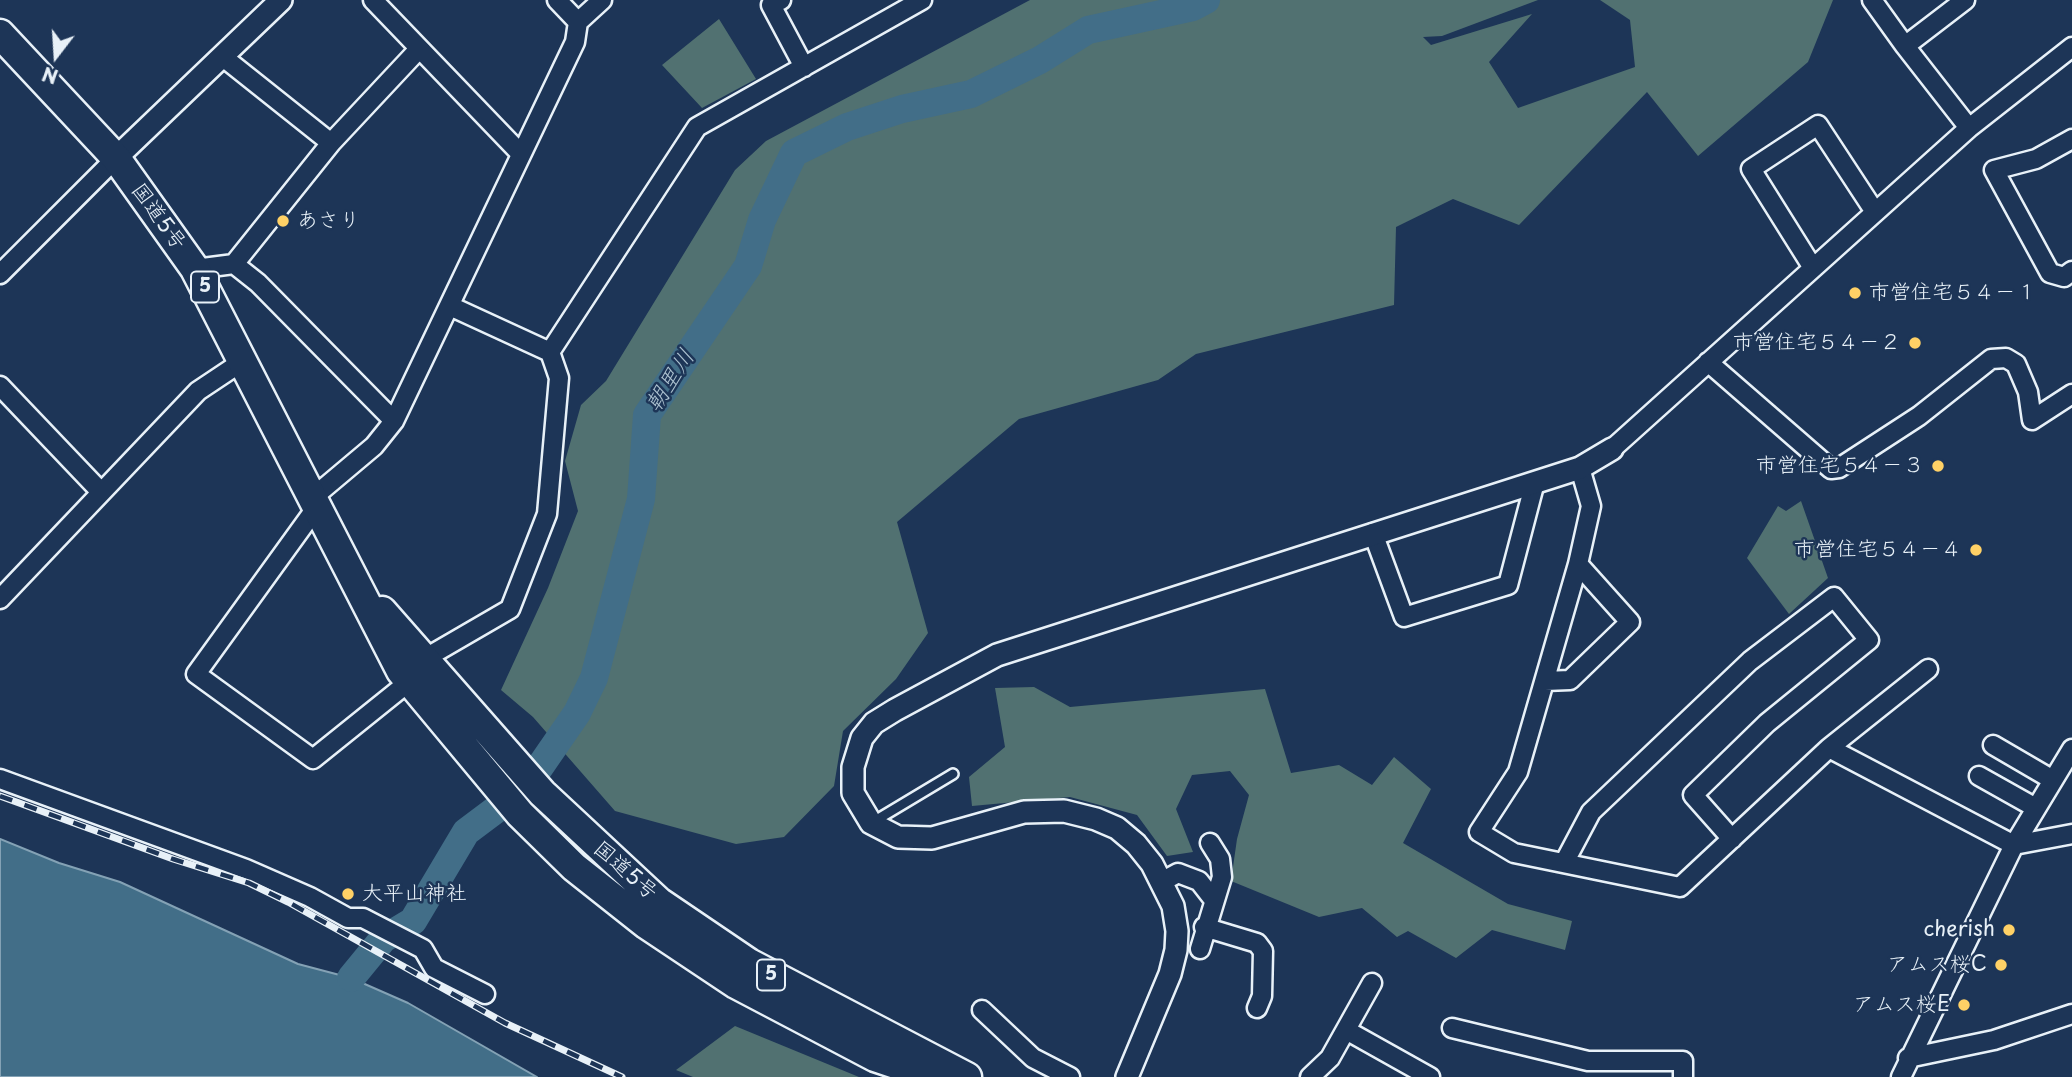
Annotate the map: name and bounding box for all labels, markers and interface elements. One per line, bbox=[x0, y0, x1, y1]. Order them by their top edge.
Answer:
north arrow bbox=[21, 21, 91, 91]
text: N bbox=[39, 60, 61, 92]
street label: 国道5号 bbox=[125, 179, 191, 255]
place label: あさり bbox=[297, 208, 360, 234]
marker: あさり bbox=[275, 213, 291, 229]
road number: 5 bbox=[191, 272, 219, 302]
place label: 市営住宅５４－１ bbox=[1869, 280, 2037, 306]
marker: 市営住宅５４－１ bbox=[1847, 285, 1863, 301]
place label: 市営住宅５４－２ bbox=[1733, 330, 1901, 356]
marker: 市営住宅５４－２ bbox=[1907, 335, 1923, 351]
water label: 朝里川 bbox=[641, 345, 701, 417]
place label: 市営住宅５４－３ bbox=[1756, 453, 1924, 479]
marker: 市営住宅５４－３ bbox=[1930, 458, 1946, 474]
place label: 市営住宅５４－４ bbox=[1794, 537, 1962, 563]
marker: 市営住宅５４－４ bbox=[1968, 542, 1984, 558]
street label: 国道5号 bbox=[588, 836, 662, 906]
place label: 大平山神社 bbox=[362, 881, 467, 907]
marker: 大平山神社 bbox=[340, 886, 356, 902]
place label: cherish bbox=[1924, 917, 1995, 943]
marker: cherish bbox=[2001, 922, 2017, 938]
place label: アムス桜C bbox=[1887, 952, 1987, 978]
marker: アムス桜C bbox=[1993, 957, 2009, 973]
road number: 5 bbox=[757, 959, 785, 990]
place label: アムス桜E bbox=[1853, 992, 1950, 1018]
marker: アムス桜E bbox=[1956, 997, 1972, 1013]

